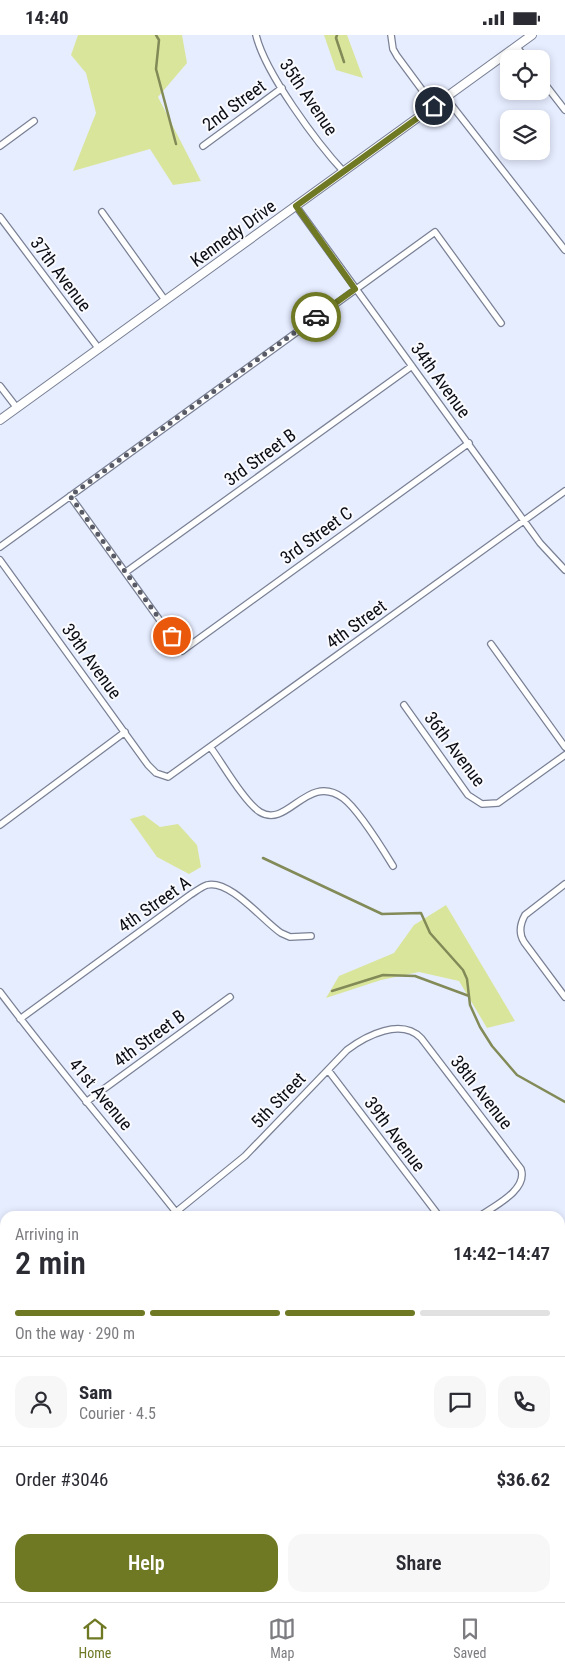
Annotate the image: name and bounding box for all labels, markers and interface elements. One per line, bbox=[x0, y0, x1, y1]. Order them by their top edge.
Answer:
text: 14:40 bbox=[25, 6, 69, 29]
map controls bbox=[500, 50, 550, 160]
button: locate bbox=[500, 50, 550, 100]
street label: 35th Avenue bbox=[276, 55, 342, 139]
street label: 2nd Street bbox=[198, 75, 270, 135]
pin bbox=[413, 85, 455, 127]
icon: home bbox=[420, 92, 448, 120]
button: layers bbox=[500, 110, 550, 160]
street label: Kennedy Drive bbox=[186, 195, 280, 271]
street label: 37th Avenue bbox=[26, 233, 96, 315]
courier bbox=[291, 292, 341, 342]
icon: car bbox=[302, 303, 330, 331]
street label: 34th Avenue bbox=[407, 338, 475, 422]
street label: 3rd Street B bbox=[220, 424, 300, 490]
street label: 3rd Street C bbox=[276, 502, 356, 568]
street label: 4th Street bbox=[322, 595, 390, 653]
pin bbox=[151, 615, 193, 657]
street label: 39th Avenue bbox=[58, 619, 126, 703]
icon: bag bbox=[158, 622, 186, 650]
street label: 36th Avenue bbox=[420, 708, 490, 790]
street label: 4th Street A bbox=[114, 871, 195, 937]
street label: 4th Street B bbox=[109, 1005, 189, 1071]
street label: 38th Avenue bbox=[447, 1051, 517, 1133]
street label: 41st Avenue bbox=[65, 1054, 137, 1134]
street label: 5th Street bbox=[246, 1068, 310, 1132]
street label: 39th Avenue bbox=[360, 1093, 430, 1175]
text: Arriving in bbox=[15, 1225, 79, 1244]
text: 14:42–14:47 bbox=[453, 1242, 550, 1265]
text: 2 min bbox=[15, 1244, 86, 1282]
text: On the way · 290 m bbox=[15, 1324, 135, 1343]
button: person bbox=[15, 1376, 67, 1428]
button: chat bbox=[434, 1376, 486, 1428]
button: phone bbox=[498, 1376, 550, 1428]
text: Sam bbox=[79, 1381, 112, 1404]
text: Courier · 4.5 bbox=[79, 1404, 156, 1423]
text: Order #3046 bbox=[15, 1468, 108, 1491]
text: $36.62 bbox=[496, 1468, 550, 1491]
button: Help bbox=[15, 1534, 278, 1592]
button: Share bbox=[288, 1534, 550, 1592]
tab: Home bbox=[78, 1615, 111, 1661]
tab: Map bbox=[268, 1615, 296, 1661]
tab: Saved bbox=[453, 1615, 487, 1661]

